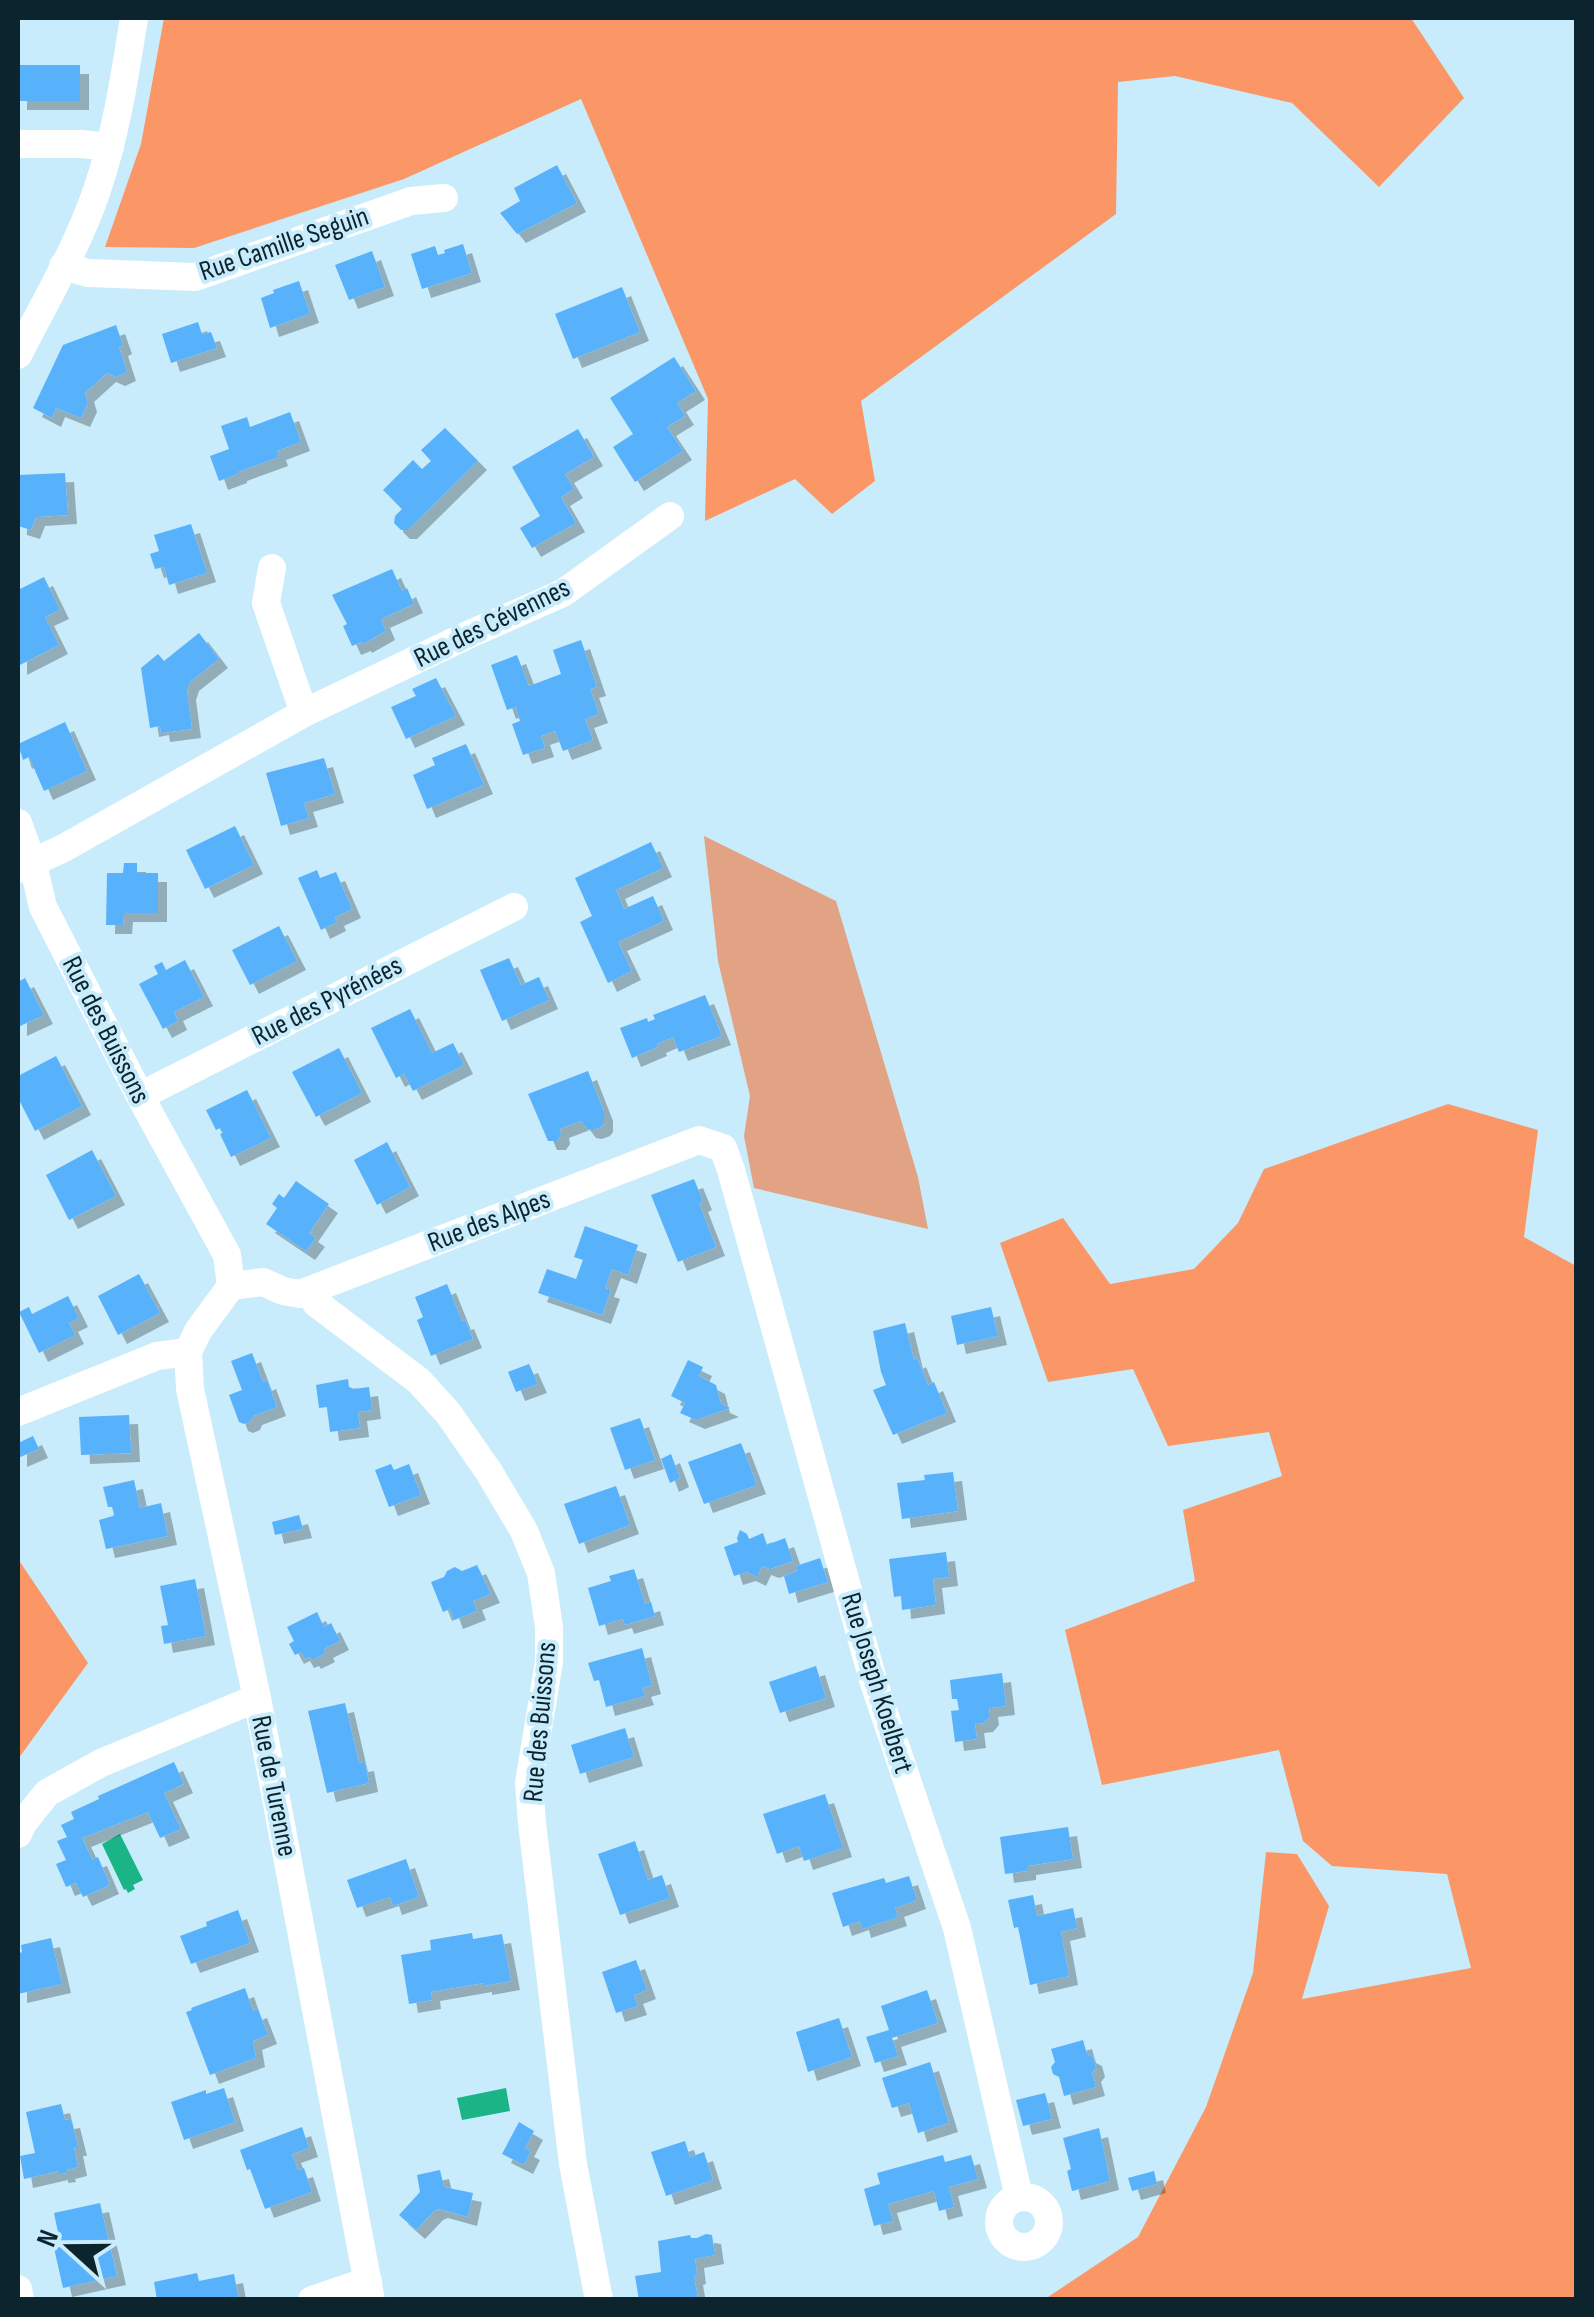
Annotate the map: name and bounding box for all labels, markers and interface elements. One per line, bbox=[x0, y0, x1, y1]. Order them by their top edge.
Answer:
street label: Rue Camille Seguin bbox=[195, 200, 373, 288]
street label: Rue des Cévennes bbox=[409, 571, 575, 675]
street label: Rue des Pyrénées bbox=[246, 949, 408, 1053]
street label: Rue des Buissons bbox=[55, 951, 157, 1109]
street label: Rue des Alpes bbox=[423, 1183, 555, 1259]
street label: Rue Joseph Koelbert bbox=[834, 1589, 920, 1777]
street label: Rue des Buissons bbox=[517, 1641, 563, 1803]
street label: Rue de Turenne bbox=[244, 1713, 304, 1859]
north arrow bbox=[20, 2197, 120, 2297]
text: N bbox=[30, 2226, 66, 2251]

